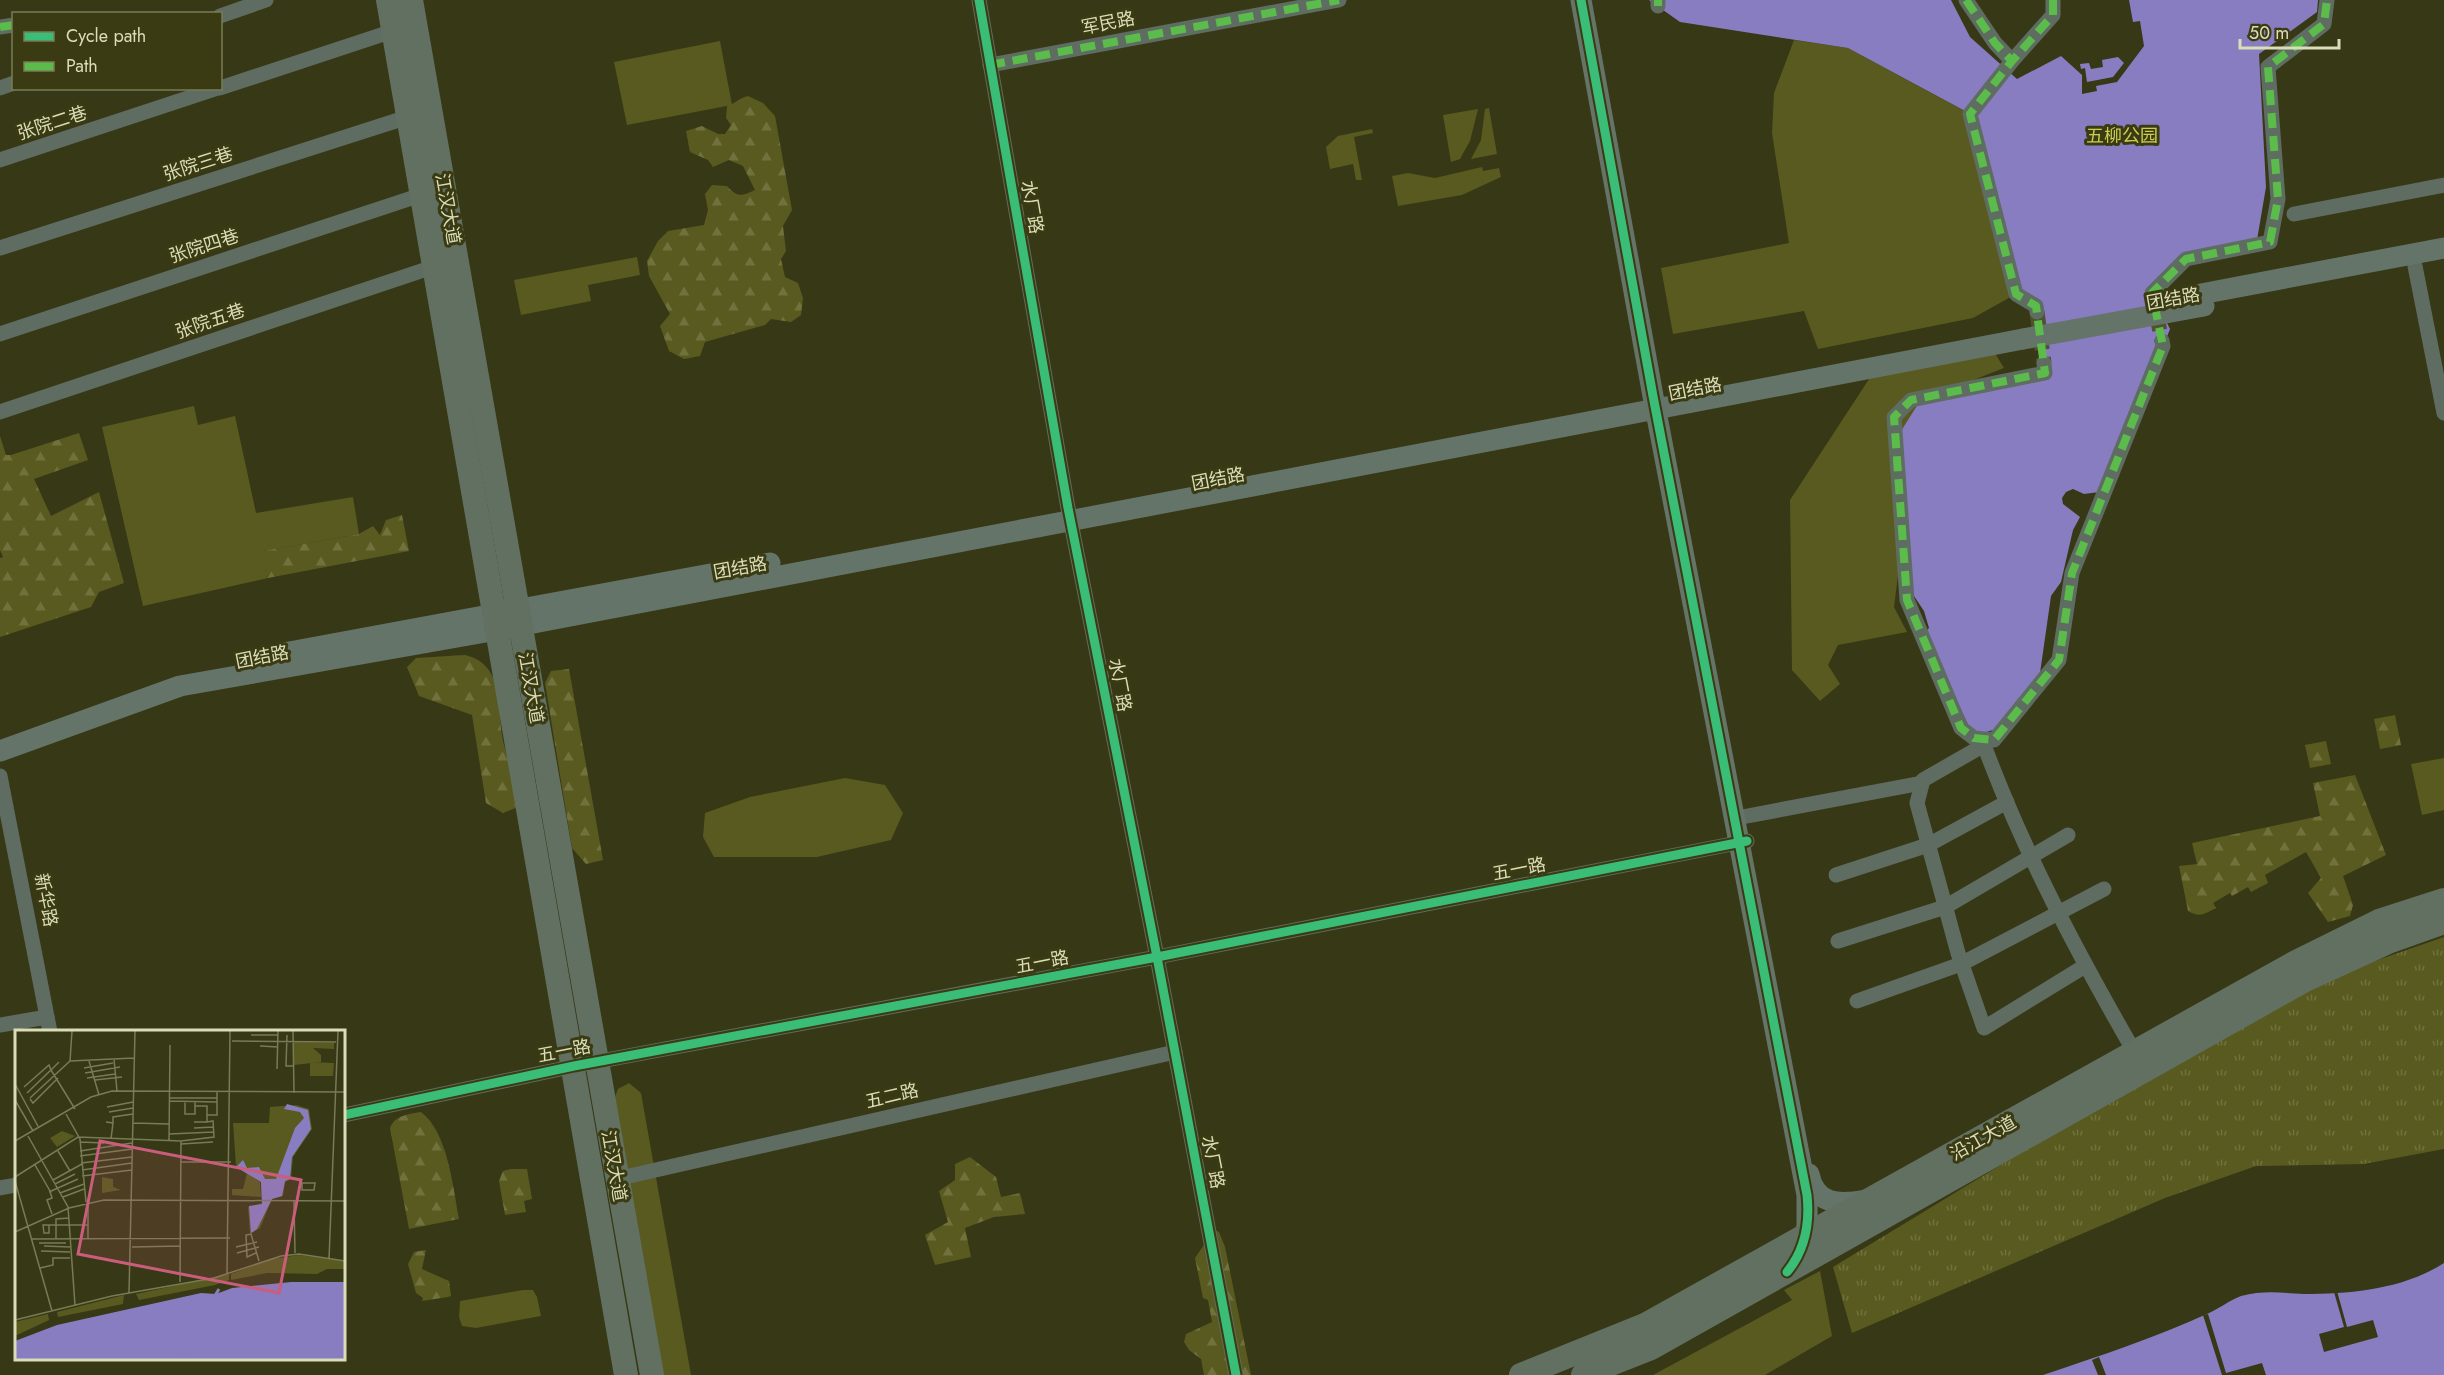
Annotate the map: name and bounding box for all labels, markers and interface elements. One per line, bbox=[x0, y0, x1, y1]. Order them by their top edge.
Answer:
street label: 军民路 bbox=[1079, 5, 1137, 41]
legend bbox=[12, 12, 222, 90]
scale bar bbox=[2240, 12, 2339, 50]
text: 50 m bbox=[2249, 20, 2289, 46]
text: Cycle path bbox=[66, 23, 146, 49]
text: Path bbox=[66, 53, 98, 79]
street label: 张院二巷 bbox=[14, 100, 90, 146]
park label: 五柳公园 bbox=[2086, 123, 2158, 149]
street label: 张院三巷 bbox=[160, 141, 236, 187]
street label: 江汉大道 bbox=[429, 171, 467, 247]
street label: 水厂路 bbox=[1015, 178, 1049, 236]
street label: 张院四巷 bbox=[166, 223, 242, 269]
street label: 团结路 bbox=[2144, 282, 2202, 316]
street label: 张院五巷 bbox=[172, 297, 248, 345]
street label: 团结路 bbox=[1666, 371, 1724, 407]
street label: 团结路 bbox=[1189, 461, 1247, 497]
street label: 团结路 bbox=[711, 551, 769, 585]
street label: 团结路 bbox=[233, 639, 291, 675]
street label: 江汉大道 bbox=[512, 650, 550, 726]
street label: 水厂路 bbox=[1102, 656, 1138, 714]
street label: 五一路 bbox=[1490, 851, 1548, 887]
street label: 新华路 bbox=[28, 871, 64, 929]
street label: 五一路 bbox=[1013, 944, 1071, 980]
inset map bbox=[15, 1030, 345, 1360]
street label: 五一路 bbox=[535, 1033, 593, 1069]
street label: 五二路 bbox=[863, 1077, 921, 1115]
street label: 沿江大道 bbox=[1945, 1109, 2021, 1167]
street label: 江汉大道 bbox=[595, 1128, 633, 1204]
street label: 水厂路 bbox=[1195, 1133, 1231, 1191]

